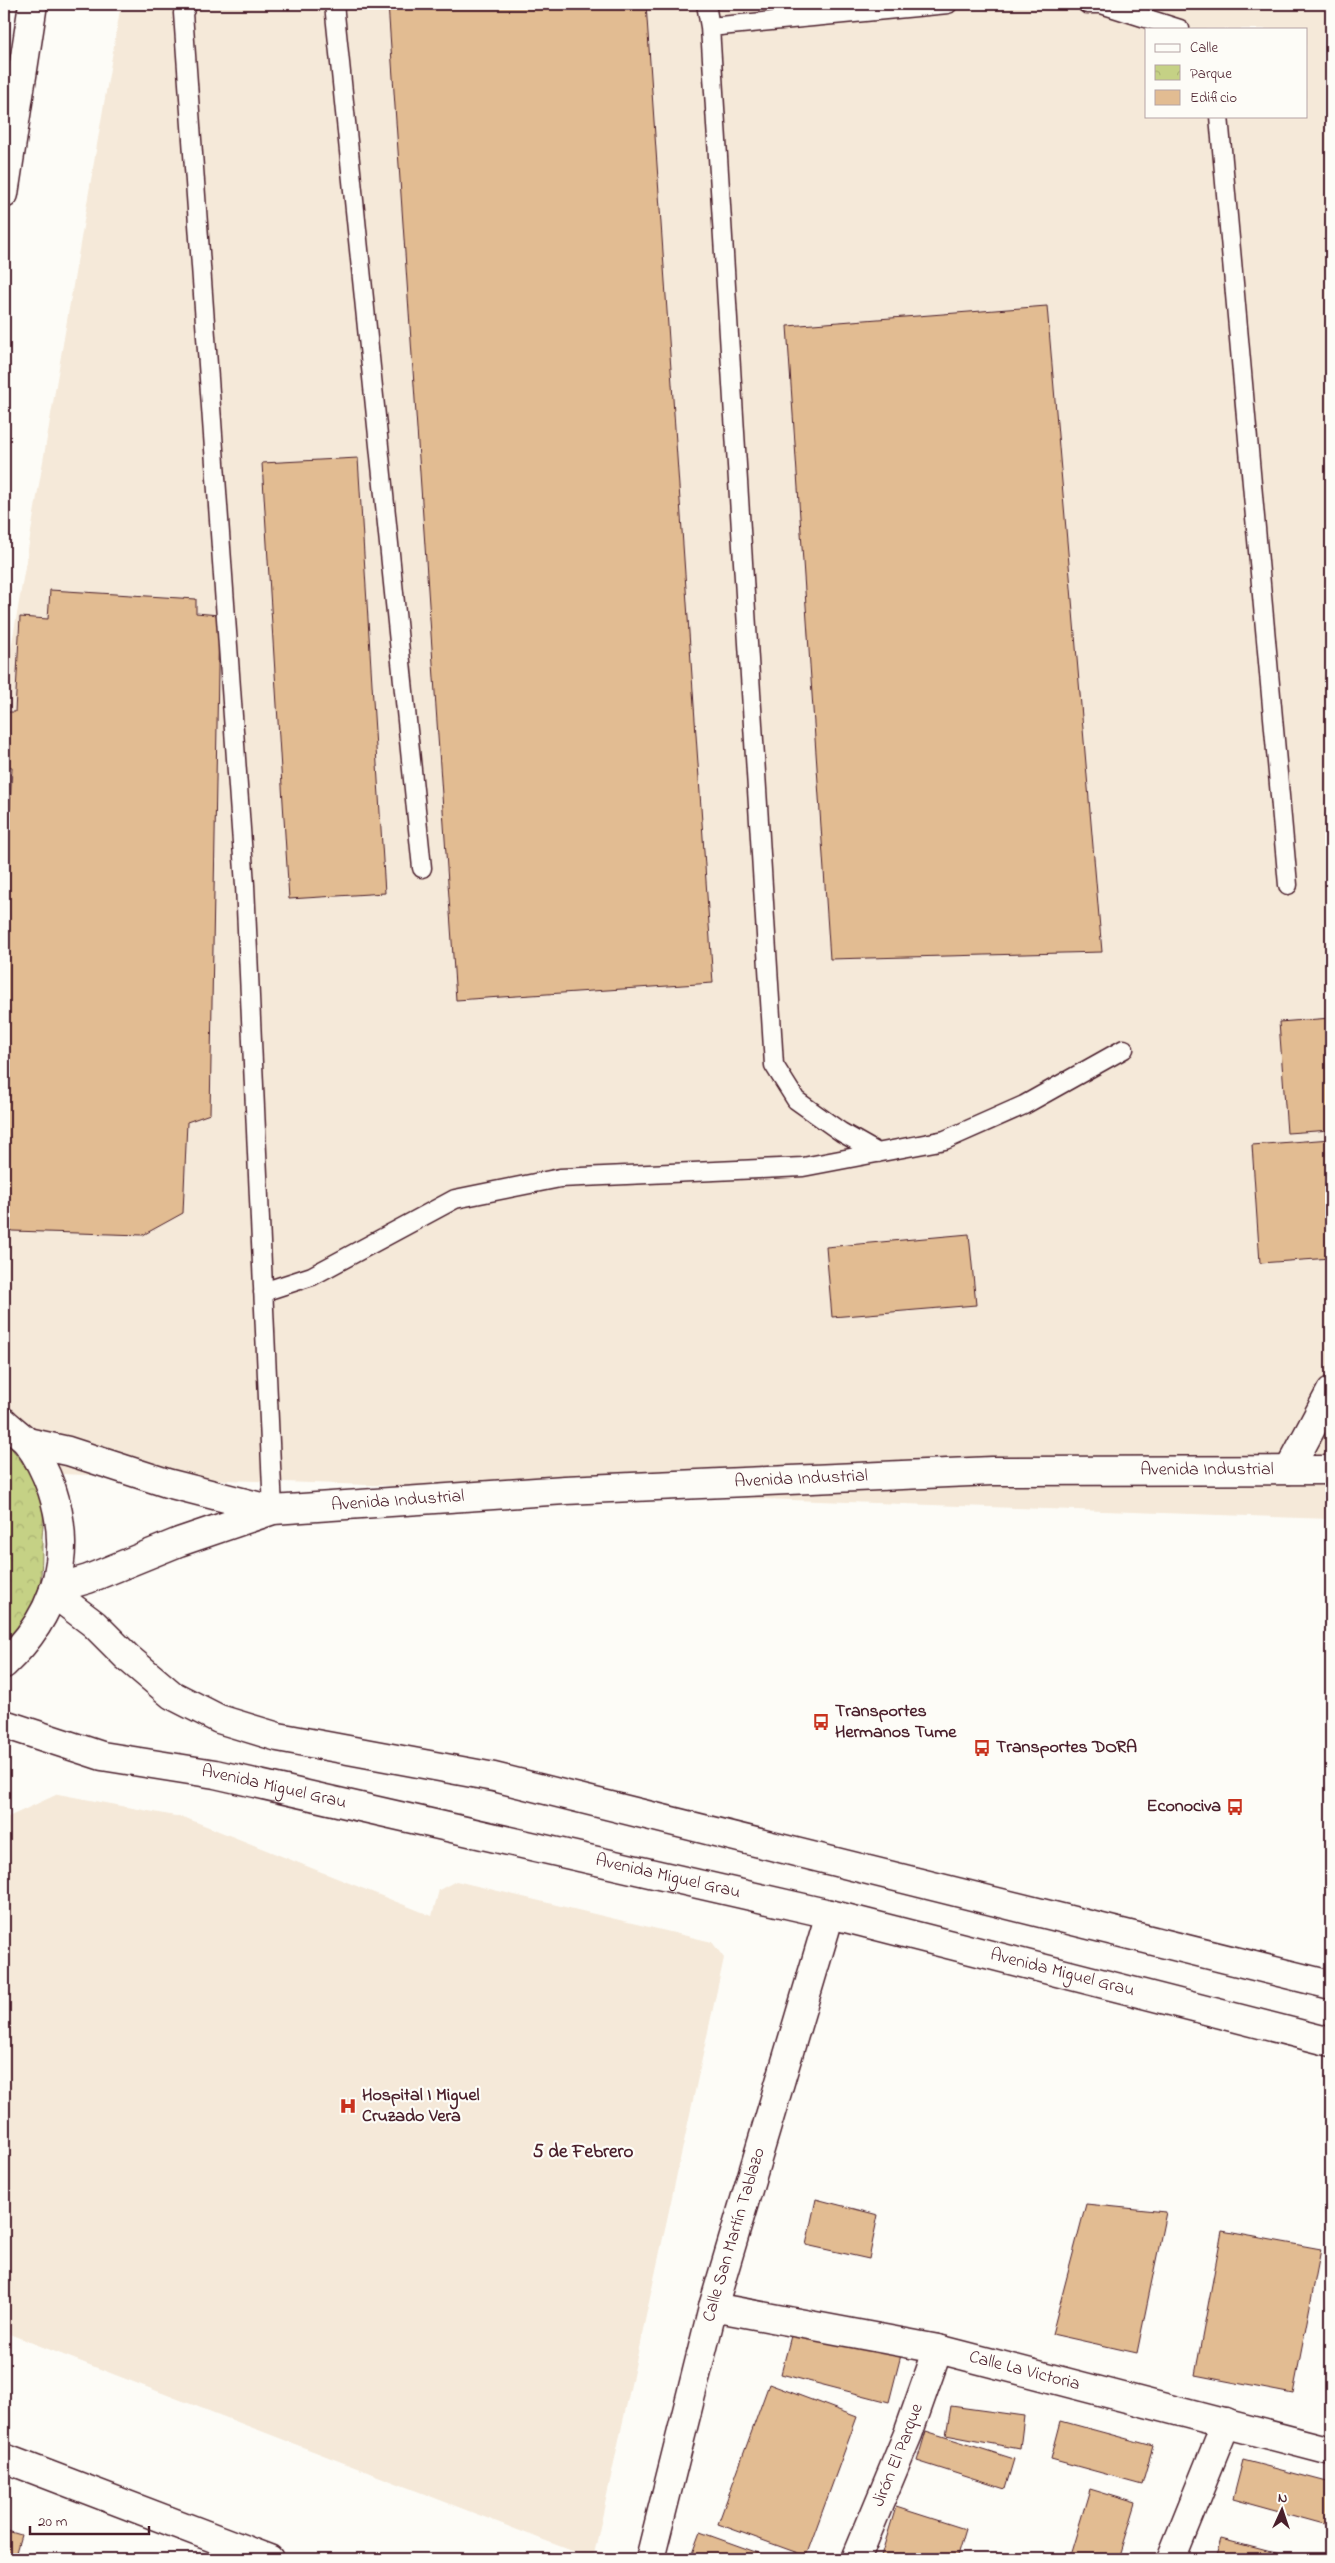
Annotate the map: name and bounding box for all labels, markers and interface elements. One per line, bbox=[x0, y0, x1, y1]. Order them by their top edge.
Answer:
legend bbox=[1145, 28, 1308, 118]
text: Calle bbox=[1190, 37, 1218, 59]
text: Parque bbox=[1190, 63, 1232, 85]
text: Edificio bbox=[1190, 87, 1237, 109]
street label: Avenida Industrial bbox=[1140, 1457, 1274, 1484]
street label: Avenida Industrial bbox=[734, 1464, 868, 1495]
street label: Avenida Industrial bbox=[330, 1484, 465, 1519]
place label: Transportes Hermanos Tume bbox=[835, 1699, 957, 1746]
bus stop icon: Transportes Hermanos Tume bbox=[811, 1712, 831, 1732]
place label: Transportes DORA bbox=[996, 1735, 1137, 1761]
bus stop icon: Transportes DORA bbox=[972, 1738, 992, 1758]
street label: Avenida Miguel Grau bbox=[200, 1759, 349, 1817]
place label: Econociva bbox=[1147, 1794, 1221, 1820]
bus stop icon: Econociva bbox=[1225, 1797, 1245, 1817]
street label: Avenida Miguel Grau bbox=[593, 1848, 743, 1906]
street label: Avenida Miguel Grau bbox=[987, 1942, 1137, 2004]
place label: Hospital I Miguel Cruzado Vera bbox=[362, 2083, 480, 2130]
hospital icon: Hospital I Miguel Cruzado Vera bbox=[338, 2096, 358, 2116]
district label: 5 de Febrero bbox=[533, 2139, 633, 2166]
street label: Calle San Martín Tablazo bbox=[697, 2145, 773, 2325]
street label: Calle La Victoria bbox=[966, 2345, 1083, 2398]
street label: Jirón El Parque bbox=[866, 2399, 931, 2511]
north arrow bbox=[1258, 2486, 1308, 2536]
text: N bbox=[1277, 2488, 1288, 2509]
scale bar bbox=[30, 2503, 149, 2535]
text: 20 m bbox=[38, 2511, 68, 2533]

